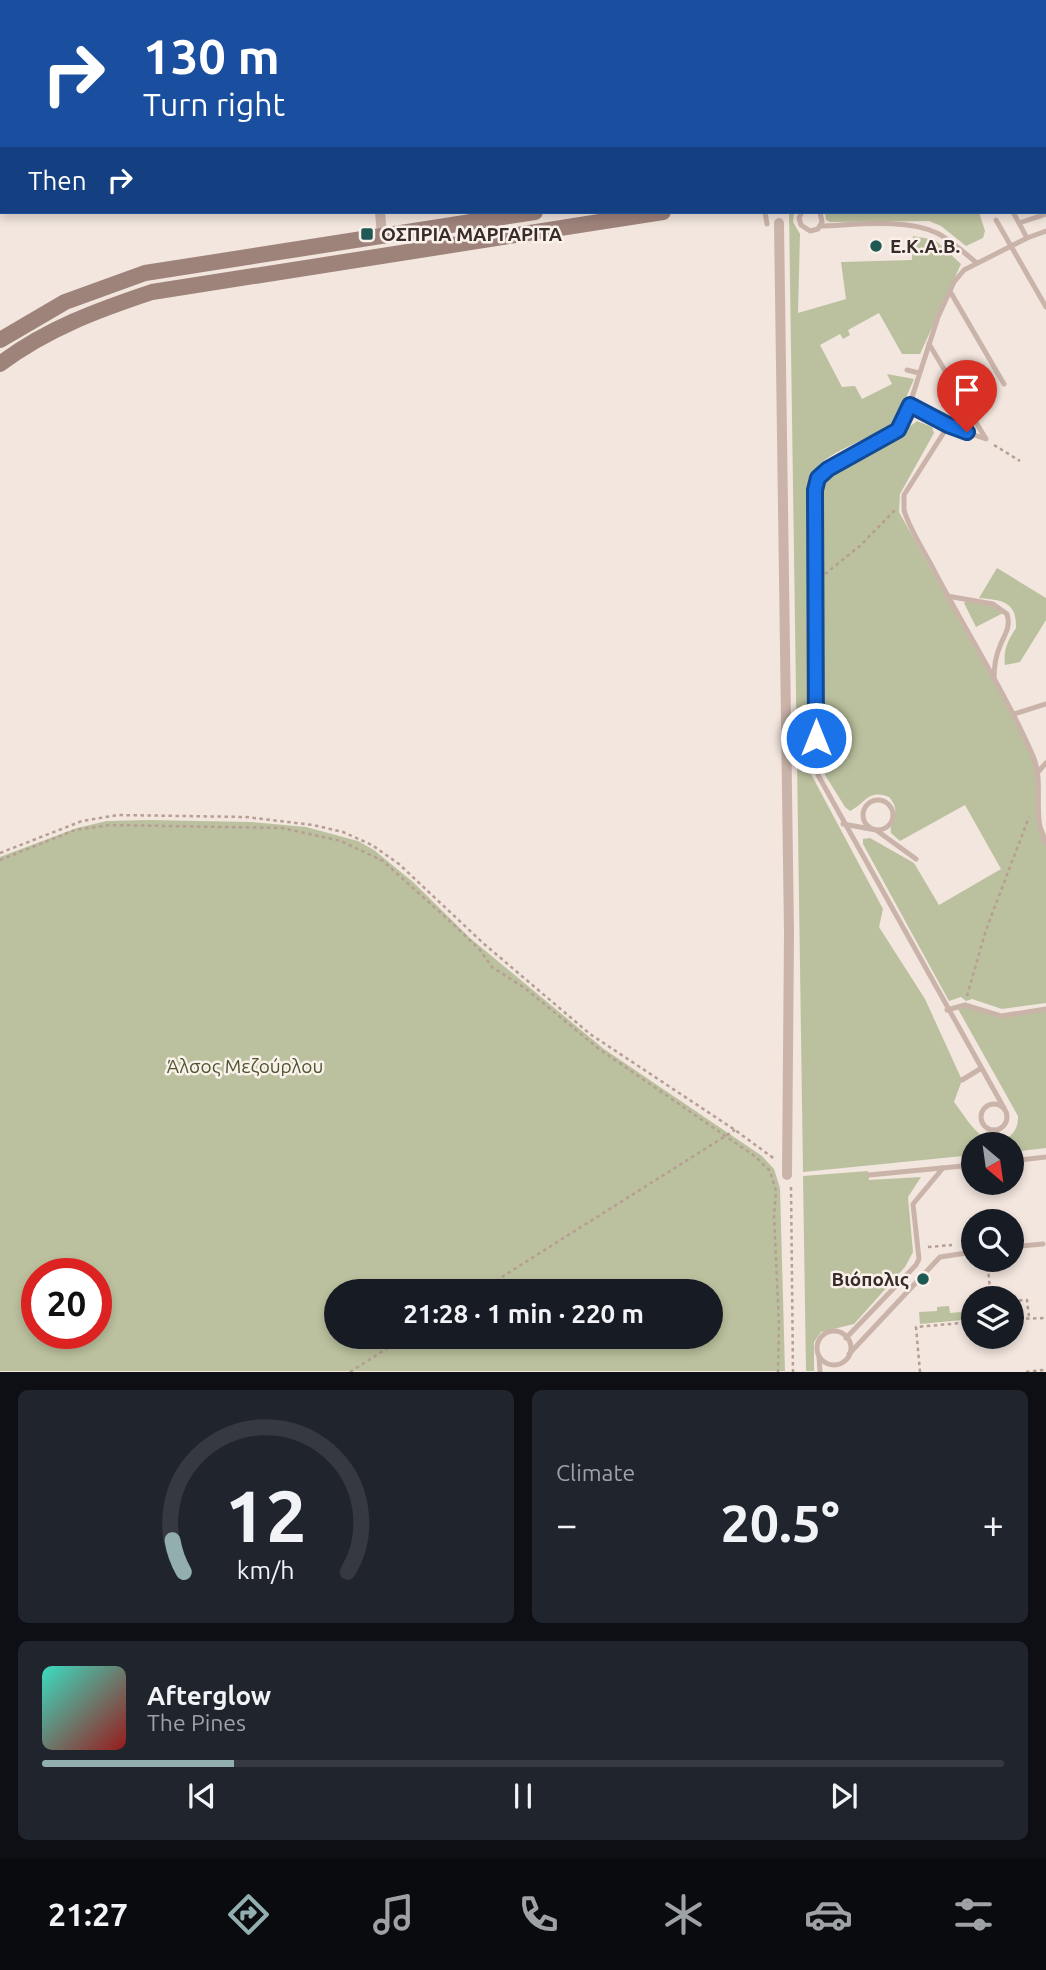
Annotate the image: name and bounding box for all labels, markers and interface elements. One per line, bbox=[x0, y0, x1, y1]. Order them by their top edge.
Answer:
icon: right bbox=[28, 28, 119, 119]
text: 130 m bbox=[143, 28, 280, 83]
text: Turn right bbox=[143, 86, 285, 122]
icon: right bbox=[101, 161, 139, 199]
text: Then bbox=[28, 166, 87, 195]
place label: ΟΣΠΡΙΑ ΜΑΡΓΑΡΙΤΑ bbox=[381, 223, 563, 245]
marker: ΟΣΠΡΙΑ ΜΑΡΓΑΡΙΤΑ bbox=[359, 226, 375, 242]
place label: E.K.A.B. bbox=[890, 235, 960, 257]
marker: E.K.A.B. bbox=[868, 238, 884, 254]
pin bbox=[937, 360, 997, 432]
icon: arrive bbox=[948, 371, 986, 409]
position arrow bbox=[779, 701, 853, 775]
park label: Άλσος Μεζούρλου bbox=[167, 1055, 323, 1077]
north arrow bbox=[961, 1132, 1024, 1195]
map controls bbox=[961, 1132, 1024, 1349]
button: search bbox=[961, 1209, 1024, 1272]
speed limit sign: 20 bbox=[21, 1258, 112, 1349]
place label: Βιόπολις bbox=[832, 1268, 909, 1290]
marker: Βιόπολις bbox=[915, 1271, 931, 1287]
button: layers bbox=[961, 1286, 1024, 1349]
text: 21:28 · 1 min · 220 m bbox=[403, 1299, 644, 1328]
text: Climate bbox=[556, 1460, 635, 1485]
text: 12 bbox=[225, 1475, 307, 1557]
text: 20.5° bbox=[720, 1494, 840, 1552]
text: − bbox=[556, 1503, 577, 1545]
text: + bbox=[983, 1503, 1004, 1545]
text: km/h bbox=[237, 1556, 295, 1584]
text: Afterglow bbox=[147, 1681, 271, 1710]
text: The Pines bbox=[147, 1710, 246, 1735]
icon: previous bbox=[183, 1777, 221, 1815]
icon: pause bbox=[504, 1777, 542, 1815]
icon: next bbox=[825, 1777, 863, 1815]
icon: directions bbox=[224, 1890, 273, 1939]
icon: music bbox=[369, 1890, 418, 1939]
icon: phone bbox=[514, 1890, 563, 1939]
icon: climate bbox=[659, 1890, 708, 1939]
icon: car bbox=[804, 1890, 853, 1939]
icon: filters bbox=[949, 1890, 998, 1939]
text: 21:27 bbox=[48, 1896, 128, 1932]

